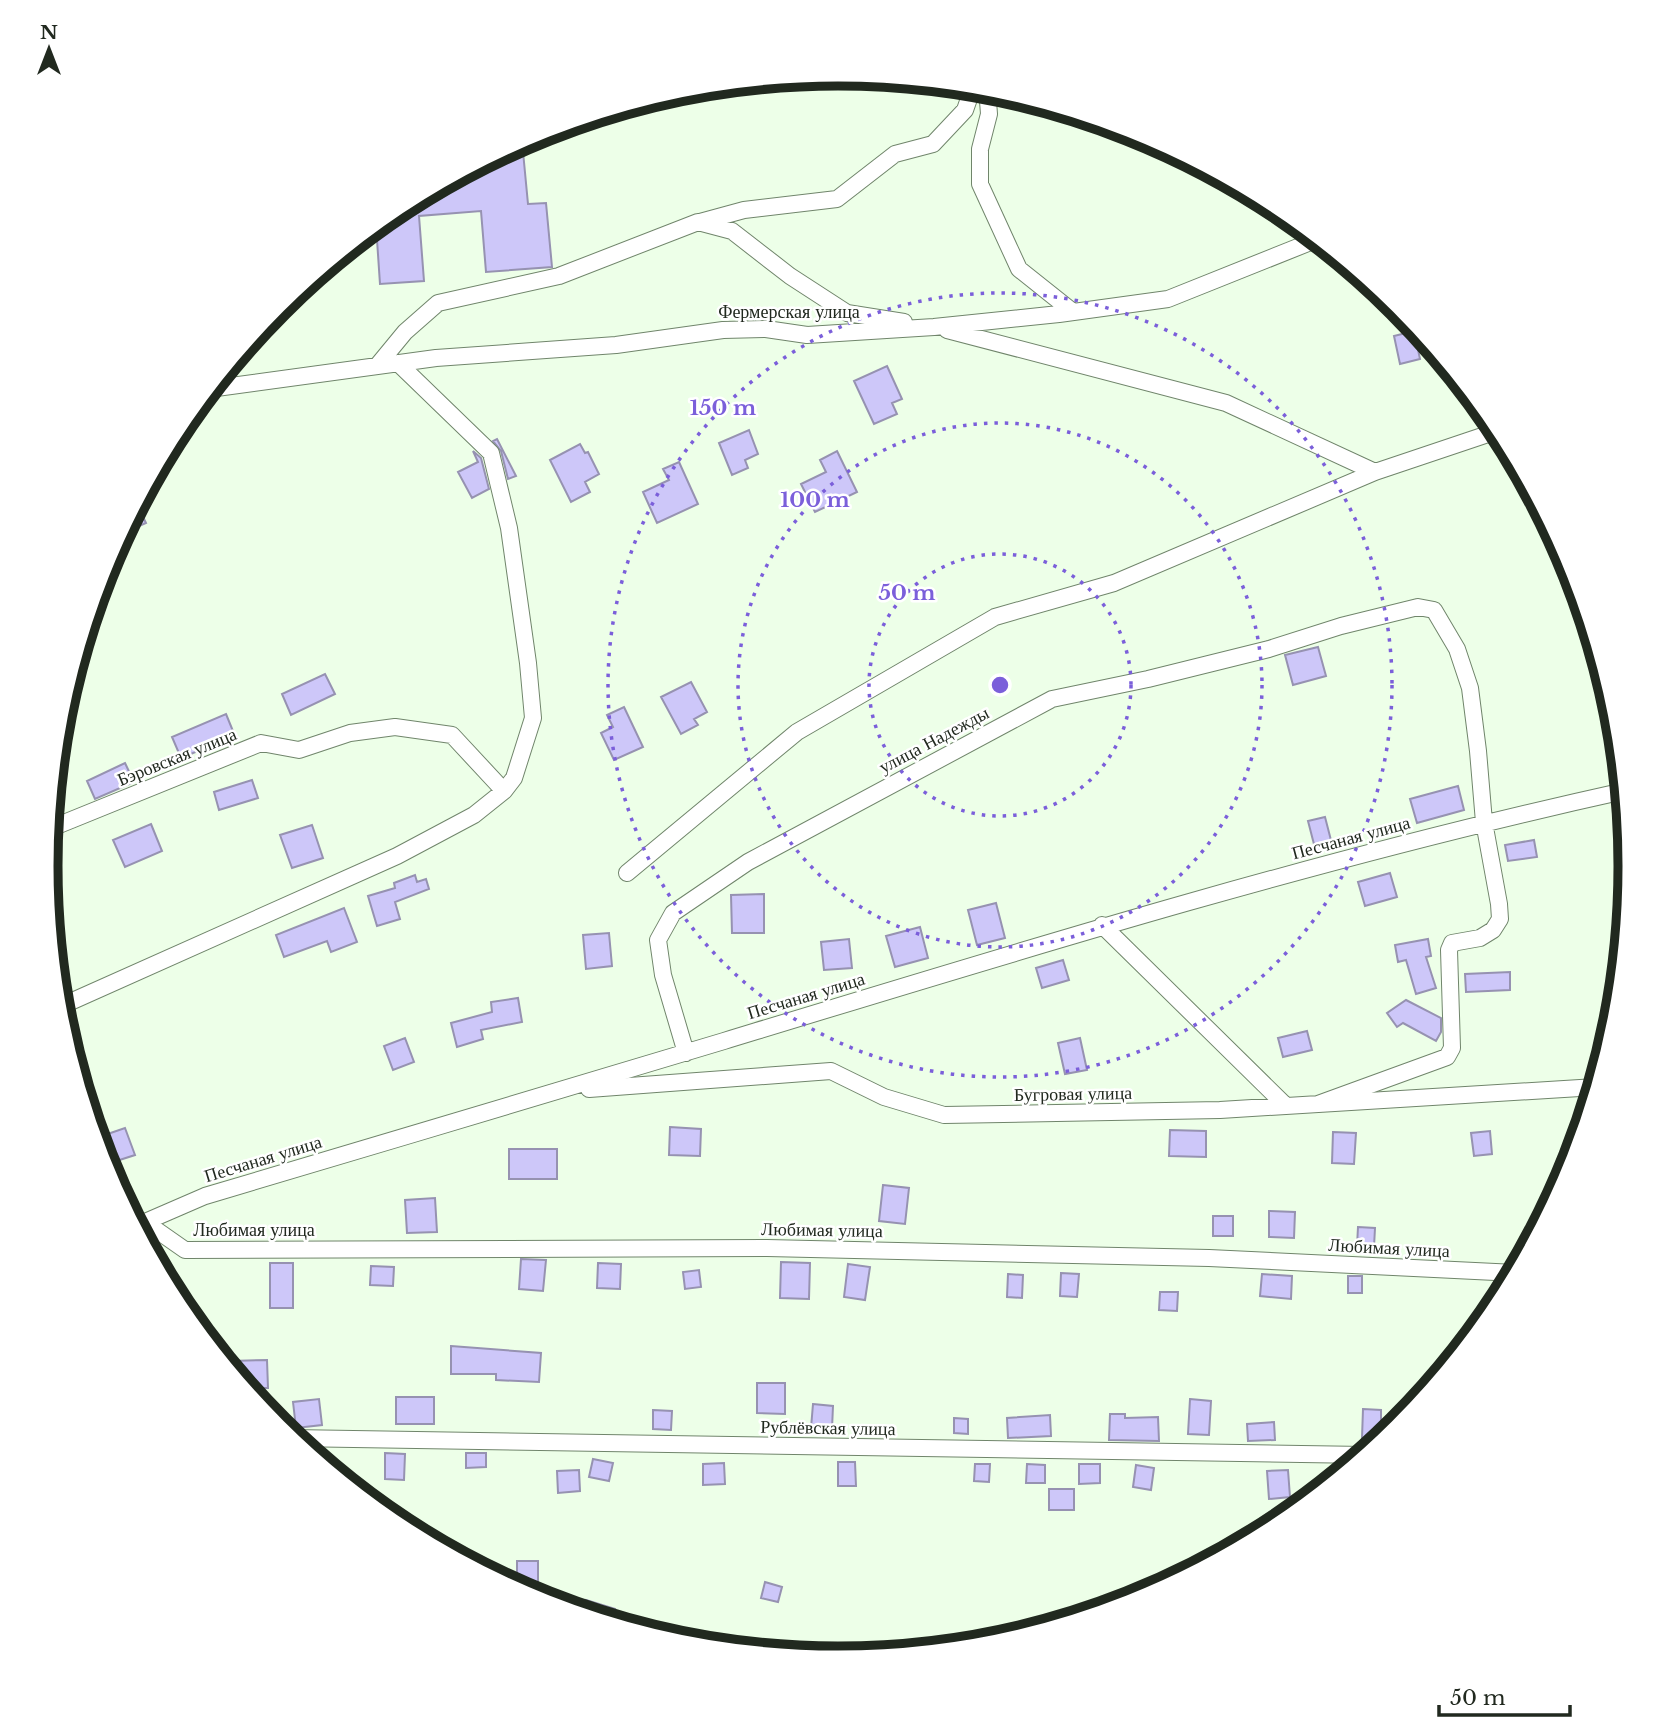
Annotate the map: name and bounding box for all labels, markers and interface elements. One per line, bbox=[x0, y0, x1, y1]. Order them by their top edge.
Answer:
north arrow bbox=[14, 14, 84, 84]
text: N bbox=[40, 21, 58, 44]
street label: Фермерская улица bbox=[718, 301, 860, 323]
text: 150 m bbox=[690, 395, 756, 421]
text: 100 m bbox=[780, 487, 850, 513]
text: 50 m bbox=[878, 580, 936, 606]
centre of rings bbox=[988, 673, 1012, 697]
street label: улица Надежды bbox=[875, 702, 993, 778]
street label: Бэровская улица bbox=[114, 723, 240, 791]
street label: Песчаная улица bbox=[1289, 812, 1413, 864]
street label: Песчаная улица bbox=[745, 968, 867, 1024]
street label: Бугровая улица bbox=[1014, 1082, 1132, 1106]
street label: Песчаная улица bbox=[202, 1131, 324, 1187]
street label: Любимая улица bbox=[761, 1218, 883, 1242]
street label: Любимая улица bbox=[193, 1219, 315, 1241]
street label: Любимая улица bbox=[1328, 1234, 1450, 1262]
street label: Рублёвская улица bbox=[760, 1416, 896, 1440]
scale bar bbox=[1439, 1674, 1570, 1718]
text: 50 m bbox=[1450, 1685, 1506, 1711]

